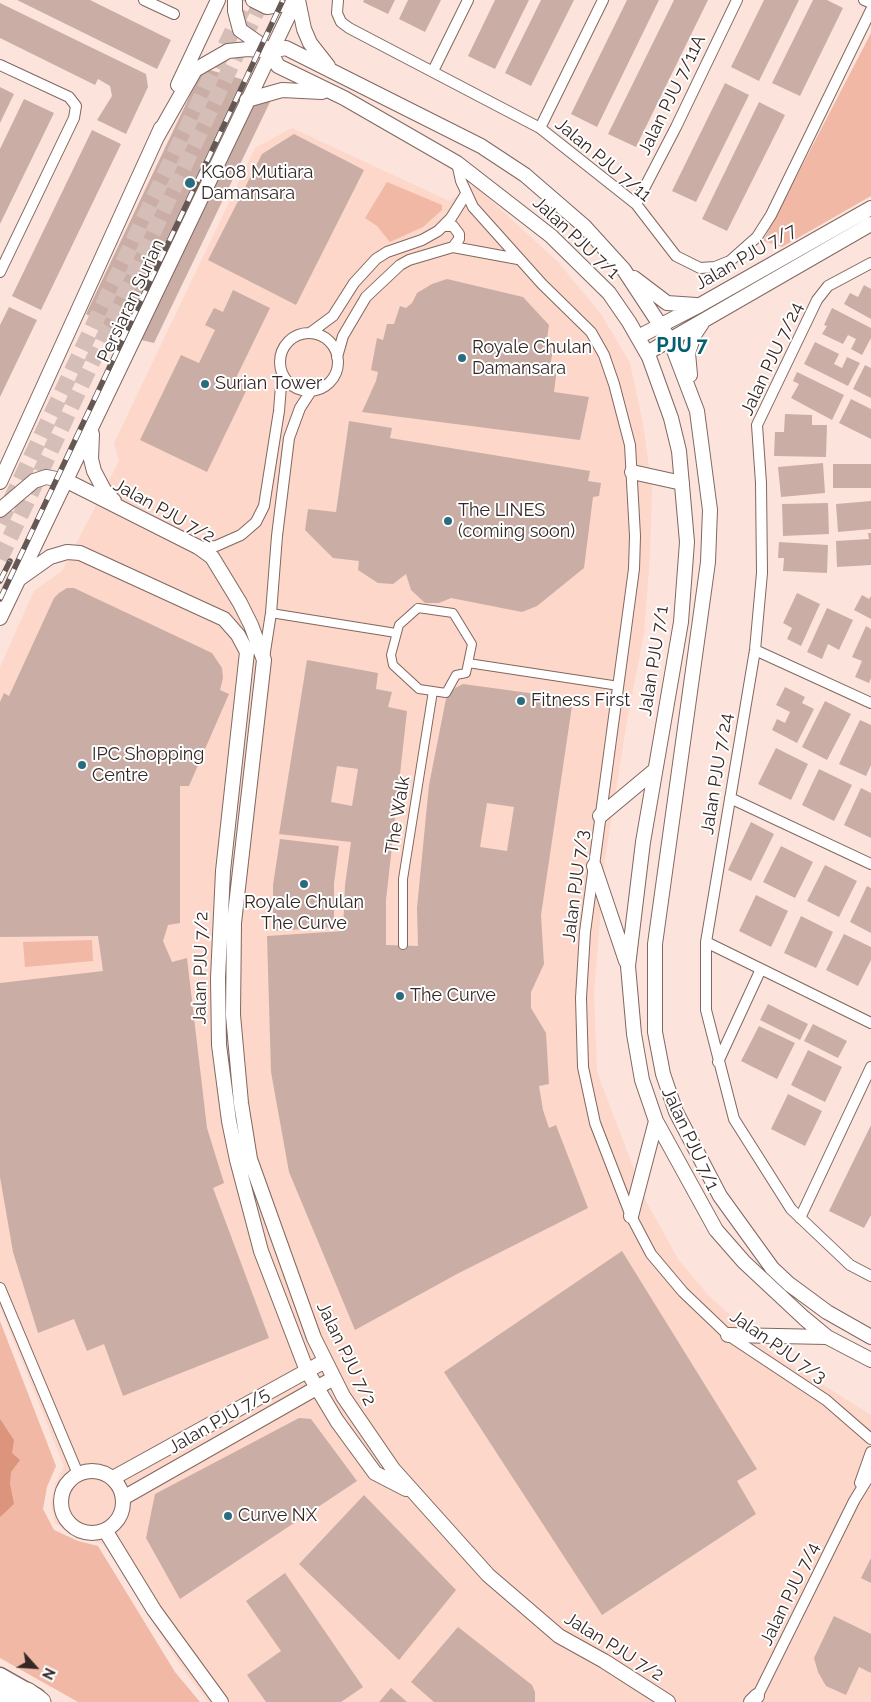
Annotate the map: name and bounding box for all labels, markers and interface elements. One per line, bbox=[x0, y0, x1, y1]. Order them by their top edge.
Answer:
street label: Jalan PJU 7/11A bbox=[634, 31, 710, 159]
street label: Jalan PJU 7/11 bbox=[551, 114, 655, 206]
place label: KG08 Mutiara Damansara bbox=[201, 162, 313, 204]
marker: KG08 Mutiara Damansara bbox=[183, 176, 197, 190]
street label: Jalan PJU 7/1 bbox=[528, 192, 624, 284]
street label: Jalan PJU 7/7 bbox=[691, 219, 801, 295]
street label: Persiaran Surian bbox=[93, 236, 169, 366]
street label: Jalan PJU 7/24 bbox=[736, 299, 808, 419]
district label: PJU 7 bbox=[656, 334, 708, 358]
place label: Royale Chulan Damansara bbox=[472, 337, 592, 379]
marker: Royale Chulan Damansara bbox=[456, 352, 468, 364]
place label: Surian Tower bbox=[215, 373, 322, 395]
marker: Surian Tower bbox=[199, 378, 211, 390]
street label: Jalan PJU 7/2 bbox=[109, 474, 219, 548]
place label: The LINES (coming soon) bbox=[458, 500, 575, 542]
marker: The LINES (coming soon) bbox=[442, 515, 454, 527]
street label: Jalan PJU 7/1 bbox=[635, 604, 673, 718]
place label: Fitness First bbox=[531, 690, 630, 712]
marker: Fitness First bbox=[515, 695, 527, 707]
street label: Jalan PJU 7/24 bbox=[697, 712, 737, 836]
place label: IPC Shopping Centre bbox=[92, 744, 204, 786]
marker: IPC Shopping Centre bbox=[76, 759, 88, 771]
street label: The Walk bbox=[381, 774, 415, 856]
street label: Jalan PJU 7/3 bbox=[558, 829, 594, 943]
marker: Royale Chulan The Curve bbox=[298, 878, 310, 890]
place label: Royale Chulan The Curve bbox=[244, 892, 364, 934]
street label: Jalan PJU 7/2 bbox=[189, 911, 213, 1025]
place label: The Curve bbox=[410, 985, 496, 1007]
marker: The Curve bbox=[394, 990, 406, 1002]
street label: Jalan PJU 7/1 bbox=[657, 1084, 723, 1194]
street label: Jalan PJU 7/2 bbox=[312, 1299, 380, 1409]
street label: Jalan PJU 7/3 bbox=[726, 1306, 830, 1388]
street label: Jalan PJU 7/5 bbox=[165, 1383, 273, 1459]
place label: Curve NX bbox=[238, 1505, 317, 1527]
marker: Curve NX bbox=[222, 1510, 234, 1522]
street label: Jalan PJU 7/4 bbox=[756, 1539, 824, 1649]
street label: Jalan PJU 7/2 bbox=[560, 1608, 668, 1686]
north arrow bbox=[10, 1642, 60, 1692]
text: N bbox=[39, 1665, 58, 1682]

